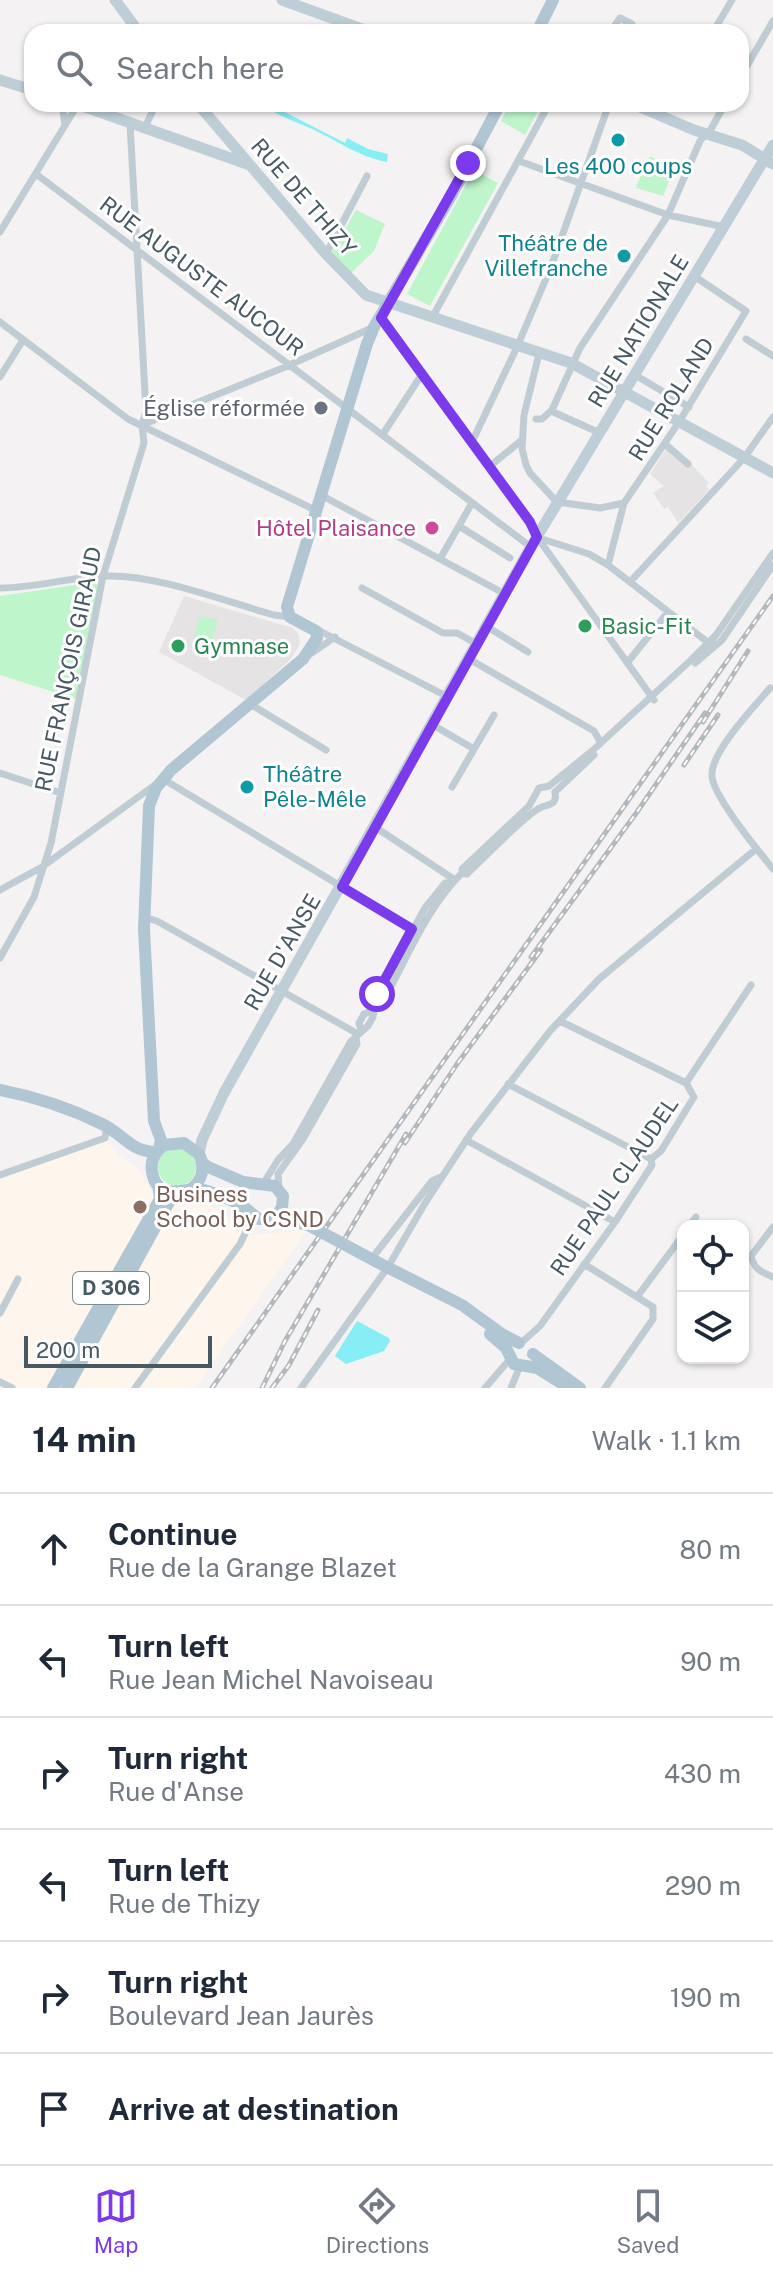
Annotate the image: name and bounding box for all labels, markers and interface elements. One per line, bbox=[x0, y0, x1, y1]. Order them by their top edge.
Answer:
search box bbox=[24, 24, 749, 112]
icon: search bbox=[52, 46, 96, 90]
text: Search here bbox=[116, 50, 284, 86]
marker: Les 400 coups bbox=[609, 131, 627, 149]
street label: RUE DE THIZY bbox=[246, 133, 362, 261]
route end bbox=[450, 145, 486, 181]
place label: Les 400 coups bbox=[544, 153, 692, 179]
street label: RUE AUGUSTE AUCOUR bbox=[95, 191, 309, 361]
place label: Théâtre de Villefranche bbox=[484, 230, 608, 281]
marker: Théâtre de Villefranche bbox=[615, 247, 633, 265]
street label: RUE NATIONALE bbox=[582, 250, 694, 412]
street label: RUE ROLAND bbox=[623, 333, 719, 465]
place label: Église réformée bbox=[143, 395, 305, 421]
marker: Église réformée bbox=[312, 399, 330, 417]
place label: Hôtel Plaisance bbox=[256, 515, 416, 541]
marker: Hôtel Plaisance bbox=[423, 519, 441, 537]
street label: RUE FRANÇOIS GIRAUD bbox=[29, 544, 107, 794]
place label: Basic-Fit bbox=[601, 613, 692, 639]
marker: Basic-Fit bbox=[576, 617, 594, 635]
place label: Gymnase bbox=[194, 633, 289, 659]
marker: Gymnase bbox=[169, 637, 187, 655]
place label: Théâtre Pêle-Mêle bbox=[263, 761, 367, 812]
marker: Théâtre Pêle-Mêle bbox=[238, 778, 256, 796]
street label: RUE D'ANSE bbox=[238, 889, 326, 1015]
route start bbox=[359, 976, 395, 1012]
street label: RUE PAUL CLAUDEL bbox=[544, 1092, 684, 1280]
place label: Business School by CSND bbox=[156, 1181, 324, 1232]
marker: Business School by CSND bbox=[131, 1198, 149, 1216]
map controls bbox=[677, 1220, 749, 1364]
button: locate bbox=[677, 1220, 749, 1292]
road number: D 306 bbox=[73, 1272, 149, 1304]
button: layers bbox=[677, 1292, 749, 1364]
scale bar bbox=[24, 1332, 212, 1368]
text: 200 m bbox=[36, 1337, 100, 1363]
text: 14 min bbox=[32, 1420, 136, 1460]
text: Walk · 1.1 km bbox=[592, 1425, 741, 1456]
text: Continue bbox=[108, 1516, 238, 1552]
icon: ahead bbox=[32, 1527, 76, 1571]
text: 80 m bbox=[680, 1534, 741, 1565]
text: Rue de la Grange Blazet bbox=[108, 1552, 397, 1583]
text: Turn left bbox=[108, 1628, 229, 1664]
icon: left bbox=[32, 1639, 76, 1683]
text: 90 m bbox=[680, 1646, 741, 1677]
text: Rue Jean Michel Navoiseau bbox=[108, 1664, 434, 1695]
text: Turn right bbox=[108, 1740, 248, 1776]
icon: right bbox=[32, 1751, 76, 1795]
text: 430 m bbox=[664, 1758, 741, 1789]
text: Rue d'Anse bbox=[108, 1776, 244, 1807]
text: Turn left bbox=[108, 1852, 229, 1888]
icon: left bbox=[32, 1863, 76, 1907]
text: 290 m bbox=[665, 1870, 741, 1901]
text: Rue de Thizy bbox=[108, 1888, 260, 1919]
text: Turn right bbox=[108, 1964, 248, 2000]
icon: right bbox=[32, 1975, 76, 2019]
text: 190 m bbox=[670, 1982, 741, 2013]
text: Boulevard Jean Jaurès bbox=[108, 2000, 374, 2031]
icon: arrive bbox=[32, 2087, 76, 2131]
text: Arrive at destination bbox=[108, 2091, 399, 2127]
tab: Map bbox=[94, 2184, 138, 2258]
tab: Directions bbox=[326, 2184, 429, 2258]
tab: Saved bbox=[616, 2184, 679, 2258]

